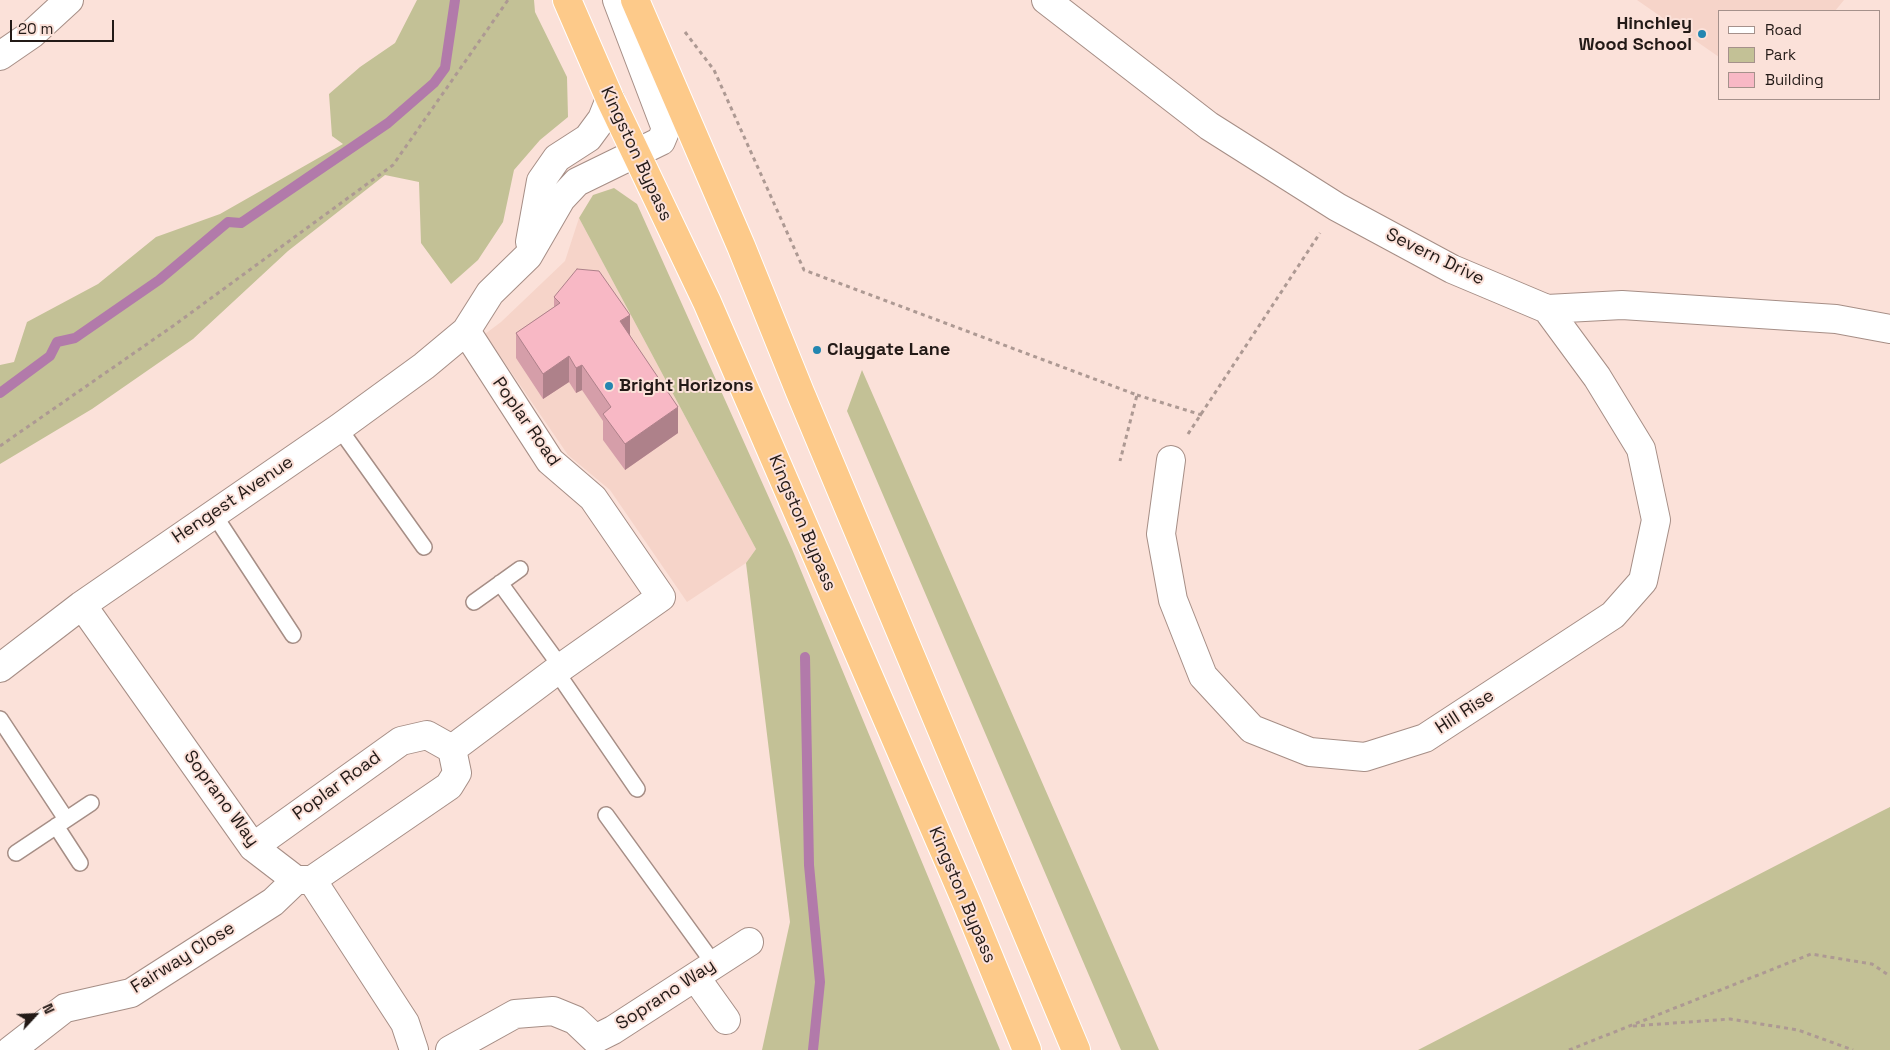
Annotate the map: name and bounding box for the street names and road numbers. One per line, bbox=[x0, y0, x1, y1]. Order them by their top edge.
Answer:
street label: Kingston Bypass bbox=[595, 83, 677, 225]
street label: Severn Drive bbox=[1382, 224, 1488, 290]
street label: Poplar Road bbox=[487, 373, 565, 471]
street label: Hengest Avenue bbox=[168, 451, 298, 549]
street label: Kingston Bypass bbox=[764, 452, 840, 594]
street label: Hill Rise bbox=[1432, 685, 1498, 739]
street label: Soprano Way bbox=[179, 747, 263, 851]
street label: Poplar Road bbox=[289, 747, 385, 825]
street label: Kingston Bypass bbox=[924, 824, 1000, 966]
street label: Fairway Close bbox=[127, 917, 239, 999]
street label: Soprano Way bbox=[612, 955, 720, 1035]

